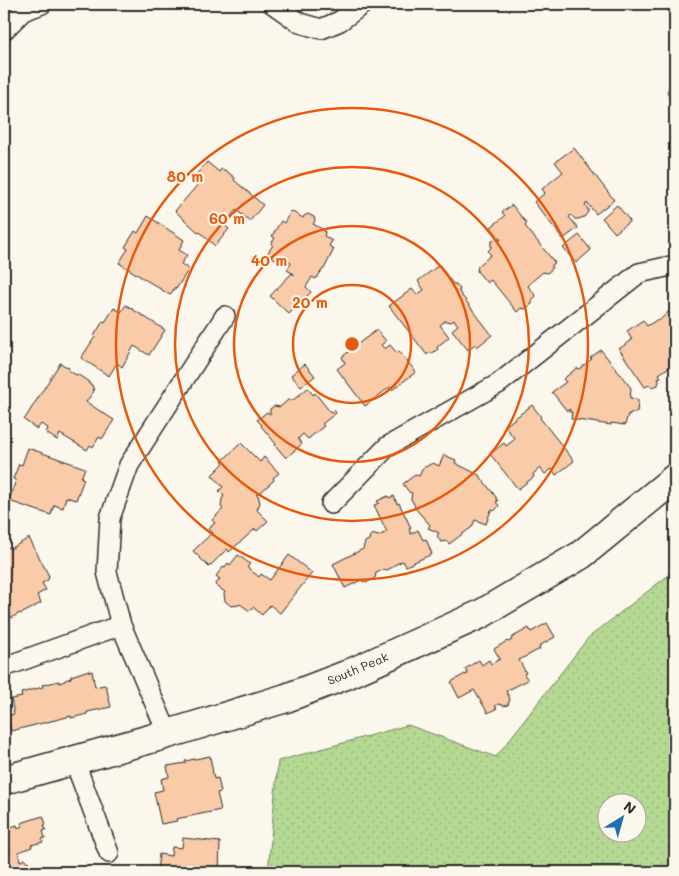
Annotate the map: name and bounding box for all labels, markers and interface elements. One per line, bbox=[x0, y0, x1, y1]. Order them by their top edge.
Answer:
text: 80 m bbox=[167, 166, 203, 186]
text: 60 m bbox=[209, 208, 245, 228]
text: 40 m bbox=[251, 250, 287, 270]
text: 20 m bbox=[292, 292, 328, 312]
centre of rings bbox=[343, 335, 361, 353]
street label: South Peak bbox=[325, 648, 391, 688]
north arrow bbox=[596, 794, 646, 844]
text: N bbox=[620, 796, 640, 818]

